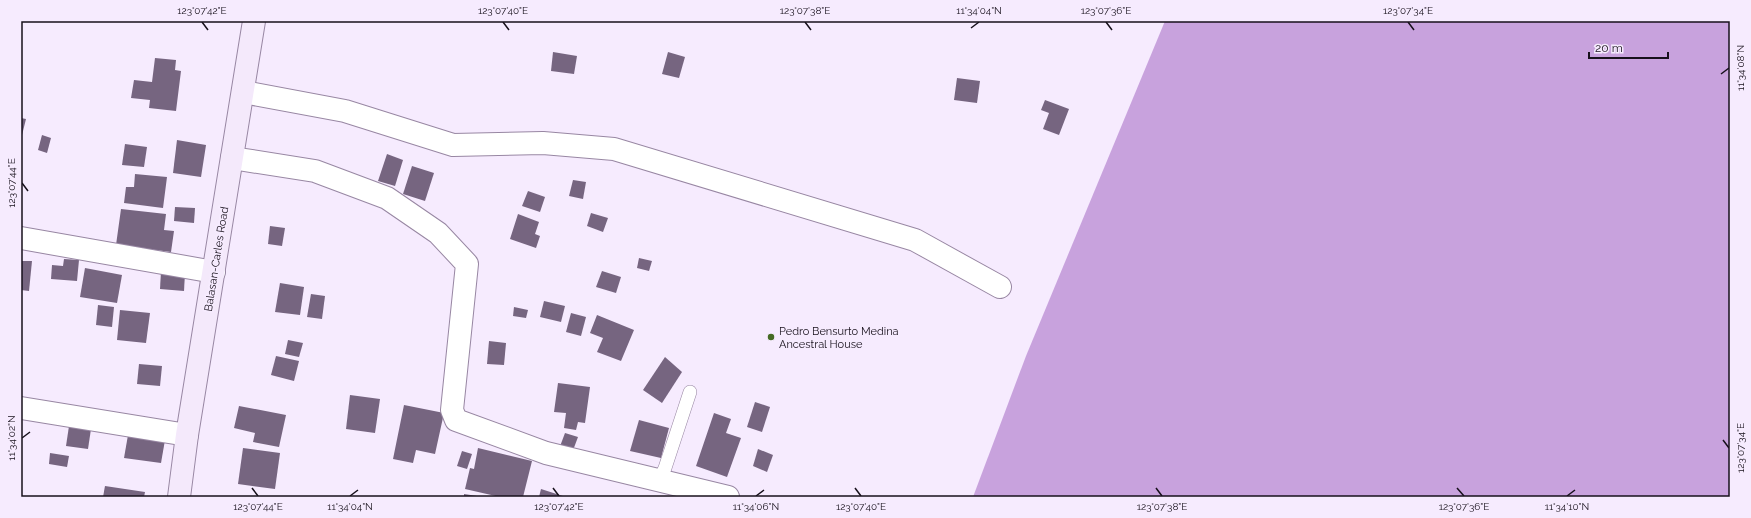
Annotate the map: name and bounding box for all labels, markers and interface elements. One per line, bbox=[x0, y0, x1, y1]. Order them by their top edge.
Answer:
text: 123°07'42"E bbox=[177, 5, 227, 16]
text: 123°07'40"E bbox=[478, 5, 528, 16]
text: 123°07'38"E bbox=[780, 5, 830, 16]
text: 11°34'04"N bbox=[956, 5, 1002, 16]
text: 123°07'36"E bbox=[1081, 5, 1131, 16]
text: 123°07'34"E bbox=[1383, 5, 1433, 16]
scale bar bbox=[1589, 34, 1668, 60]
text: 20 m bbox=[1595, 41, 1623, 55]
text: 11°34'08"N bbox=[1735, 45, 1746, 91]
text: 123°07'44"E bbox=[6, 158, 17, 208]
street label: Balasan-Carles Road bbox=[202, 206, 231, 312]
place label: Pedro Bensurto Medina Ancestral House bbox=[779, 325, 899, 351]
marker: Pedro Bensurto Medina Ancestral House bbox=[766, 332, 776, 342]
text: 11°34'02"N bbox=[6, 415, 17, 461]
text: 123°07'34"E bbox=[1735, 423, 1746, 473]
text: 123°07'44"E bbox=[233, 501, 283, 512]
text: 11°34'04"N bbox=[327, 501, 373, 512]
text: 123°07'42"E bbox=[534, 501, 584, 512]
text: 11°34'06"N bbox=[733, 501, 779, 512]
text: 123°07'40"E bbox=[836, 501, 886, 512]
text: 123°07'38"E bbox=[1137, 501, 1187, 512]
text: 123°07'36"E bbox=[1439, 501, 1489, 512]
text: 11°34'10"N bbox=[1545, 501, 1589, 512]

